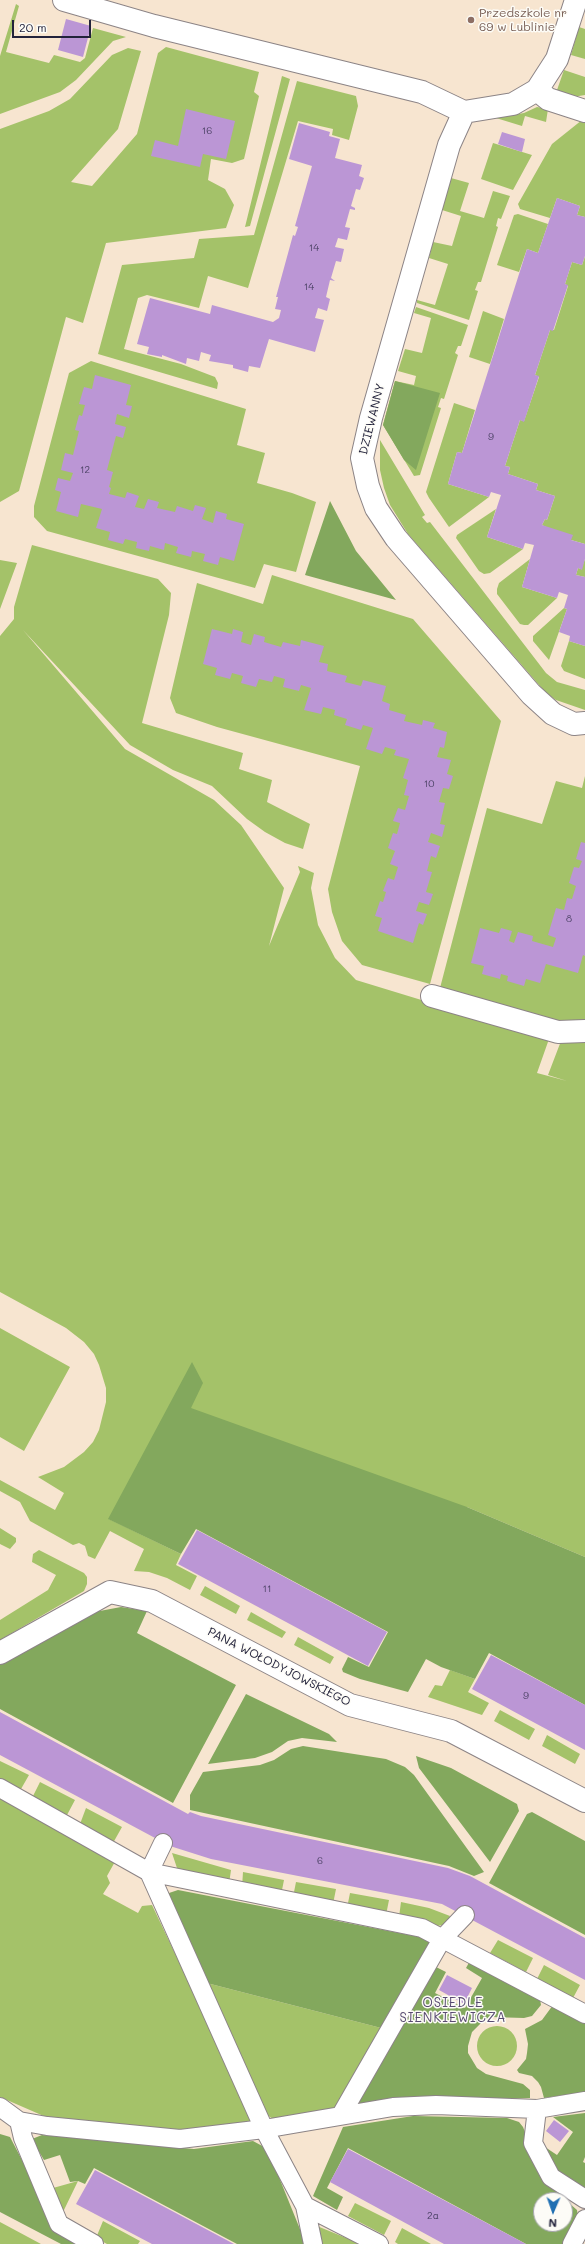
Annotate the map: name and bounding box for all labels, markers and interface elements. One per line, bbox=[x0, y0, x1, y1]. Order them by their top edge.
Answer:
place label: Przedszkole nr 69 w Lublinie bbox=[479, 6, 567, 34]
scale bar bbox=[14, 12, 93, 38]
marker: Przedszkole nr 69 w Lublinie bbox=[466, 15, 476, 25]
text: 20 m bbox=[19, 19, 47, 35]
house number: 16 bbox=[202, 125, 212, 137]
house number: 14 bbox=[309, 242, 319, 254]
house number: 14 bbox=[304, 281, 314, 293]
street label: DZIEWANNY bbox=[356, 382, 388, 456]
house number: 9 bbox=[488, 431, 494, 443]
house number: 12 bbox=[80, 464, 90, 476]
house number: 10 bbox=[424, 778, 434, 790]
house number: 8 bbox=[566, 913, 572, 925]
house number: 11 bbox=[263, 1583, 271, 1595]
street label: PANA WOŁODYJOWSKIEGO bbox=[205, 1625, 353, 1709]
house number: 9 bbox=[523, 1690, 529, 1702]
house number: 6 bbox=[317, 1855, 323, 1867]
district label: OSIEDLE SIENKIEWICZA bbox=[399, 1995, 507, 2026]
north arrow bbox=[533, 2192, 573, 2232]
house number: 2a bbox=[427, 2210, 439, 2222]
text: N bbox=[548, 2216, 557, 2231]

